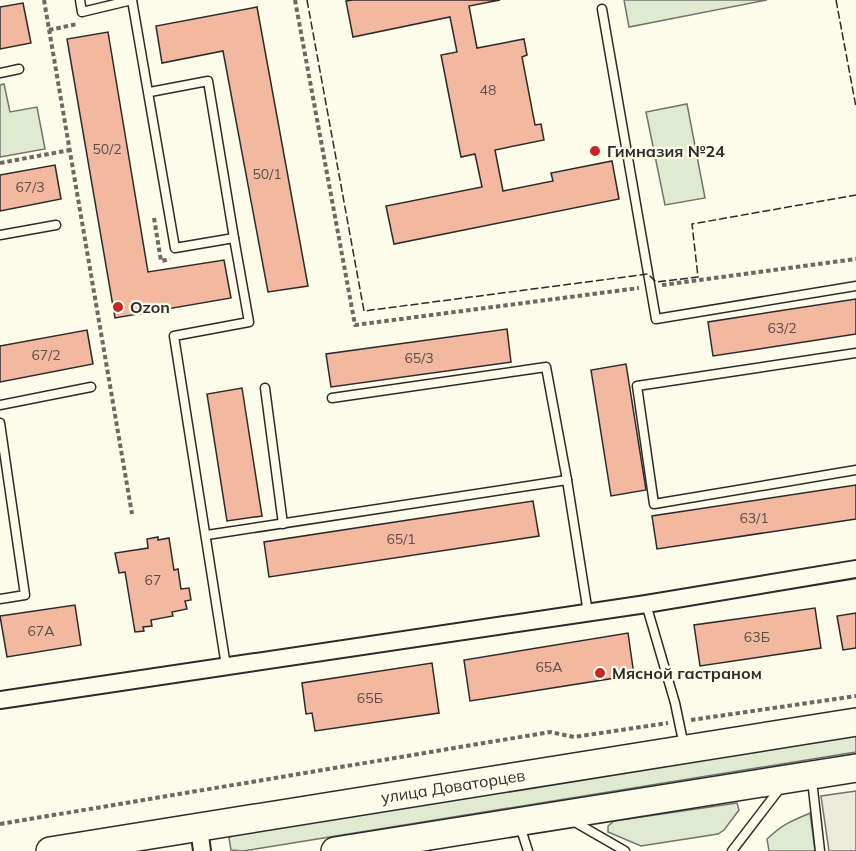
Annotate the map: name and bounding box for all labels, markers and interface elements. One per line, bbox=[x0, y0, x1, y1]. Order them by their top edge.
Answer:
house number: 48 bbox=[480, 81, 496, 99]
house number: 50/2 bbox=[92, 140, 122, 158]
place label: Гимназия №24 bbox=[607, 141, 725, 161]
marker: Гимназия №24 bbox=[588, 144, 602, 158]
house number: 50/1 bbox=[252, 165, 282, 183]
house number: 67/3 bbox=[15, 178, 45, 196]
place label: Ozon bbox=[130, 297, 170, 317]
marker: Ozon bbox=[111, 300, 125, 314]
house number: 63/2 bbox=[767, 319, 797, 337]
house number: 67/2 bbox=[31, 346, 61, 364]
house number: 65/3 bbox=[404, 349, 434, 367]
house number: 63/1 bbox=[739, 509, 769, 527]
house number: 65/1 bbox=[386, 530, 416, 548]
house number: 67 bbox=[145, 571, 161, 589]
house number: 67А bbox=[27, 622, 55, 640]
house number: 63Б bbox=[744, 628, 770, 646]
house number: 65А bbox=[535, 658, 563, 676]
place label: Мясной гастраном bbox=[612, 663, 762, 683]
marker: Мясной гастраном bbox=[593, 666, 607, 680]
house number: 65Б bbox=[357, 689, 383, 707]
street label: улица Доваторцев bbox=[380, 765, 526, 807]

